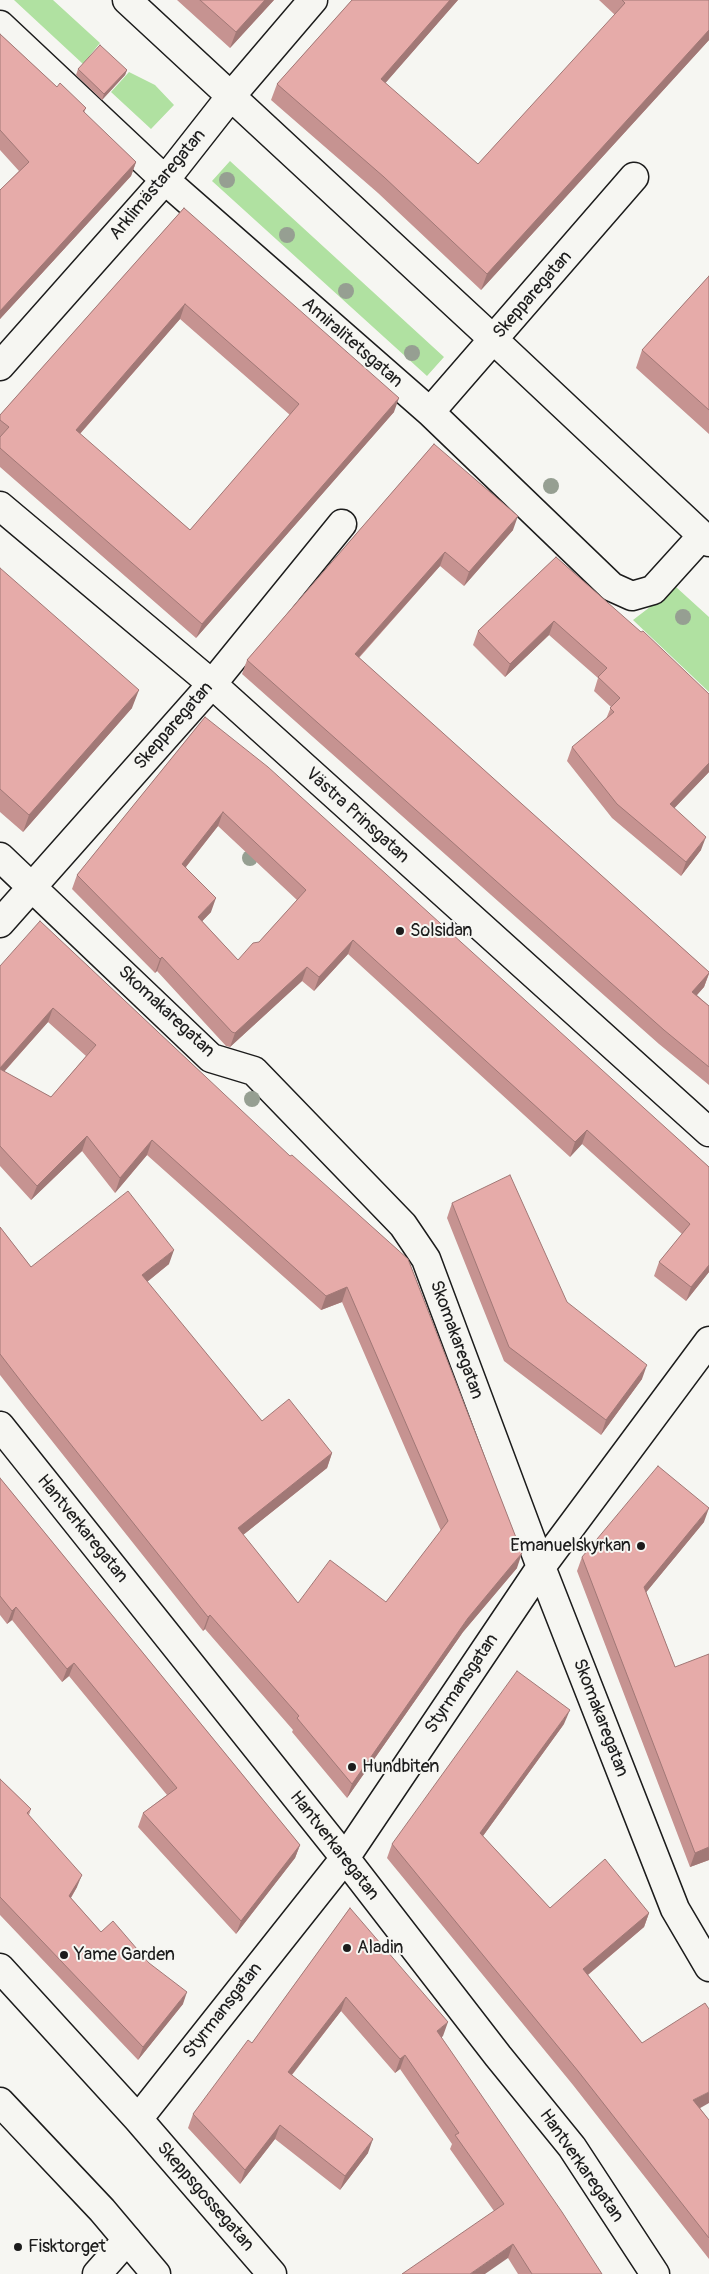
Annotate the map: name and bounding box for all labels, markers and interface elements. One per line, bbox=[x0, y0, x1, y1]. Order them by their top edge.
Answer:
street label: Arklimästaregatan bbox=[105, 125, 211, 245]
street label: Skepparegatan bbox=[489, 247, 577, 343]
street label: Amiralitetsgatan bbox=[297, 293, 407, 393]
street label: Skepparegatan bbox=[130, 678, 218, 774]
street label: Västra Prinsgatan bbox=[301, 764, 413, 868]
place label: Solsidan bbox=[410, 920, 473, 942]
marker: Solsidan bbox=[394, 925, 406, 937]
street label: Skomakaregatan bbox=[113, 962, 219, 1062]
street label: Skomakaregatan bbox=[425, 1278, 487, 1402]
street label: Hantverkaregatan bbox=[32, 1471, 132, 1587]
place label: Emanuelskyrkan bbox=[510, 1535, 631, 1557]
marker: Emanuelskyrkan bbox=[635, 1540, 647, 1552]
street label: Styrmansgatan bbox=[421, 1630, 503, 1738]
street label: Skomakaregatan bbox=[568, 1656, 632, 1780]
place label: Hundbiten bbox=[362, 1756, 439, 1778]
marker: Hundbiten bbox=[346, 1761, 358, 1773]
street label: Hantverkaregatan bbox=[285, 1787, 383, 1905]
place label: Aladin bbox=[357, 1937, 403, 1959]
marker: Aladin bbox=[341, 1942, 353, 1954]
place label: Yame Garden bbox=[74, 1944, 175, 1966]
marker: Yame Garden bbox=[58, 1949, 70, 1961]
street label: Styrmansgatan bbox=[179, 1959, 267, 2063]
street label: Hantverkaregatan bbox=[534, 2105, 628, 2227]
street label: Skeppsgossegatan bbox=[152, 2138, 258, 2256]
place label: Fisktorget bbox=[28, 2236, 106, 2258]
marker: Fisktorget bbox=[12, 2241, 24, 2253]

